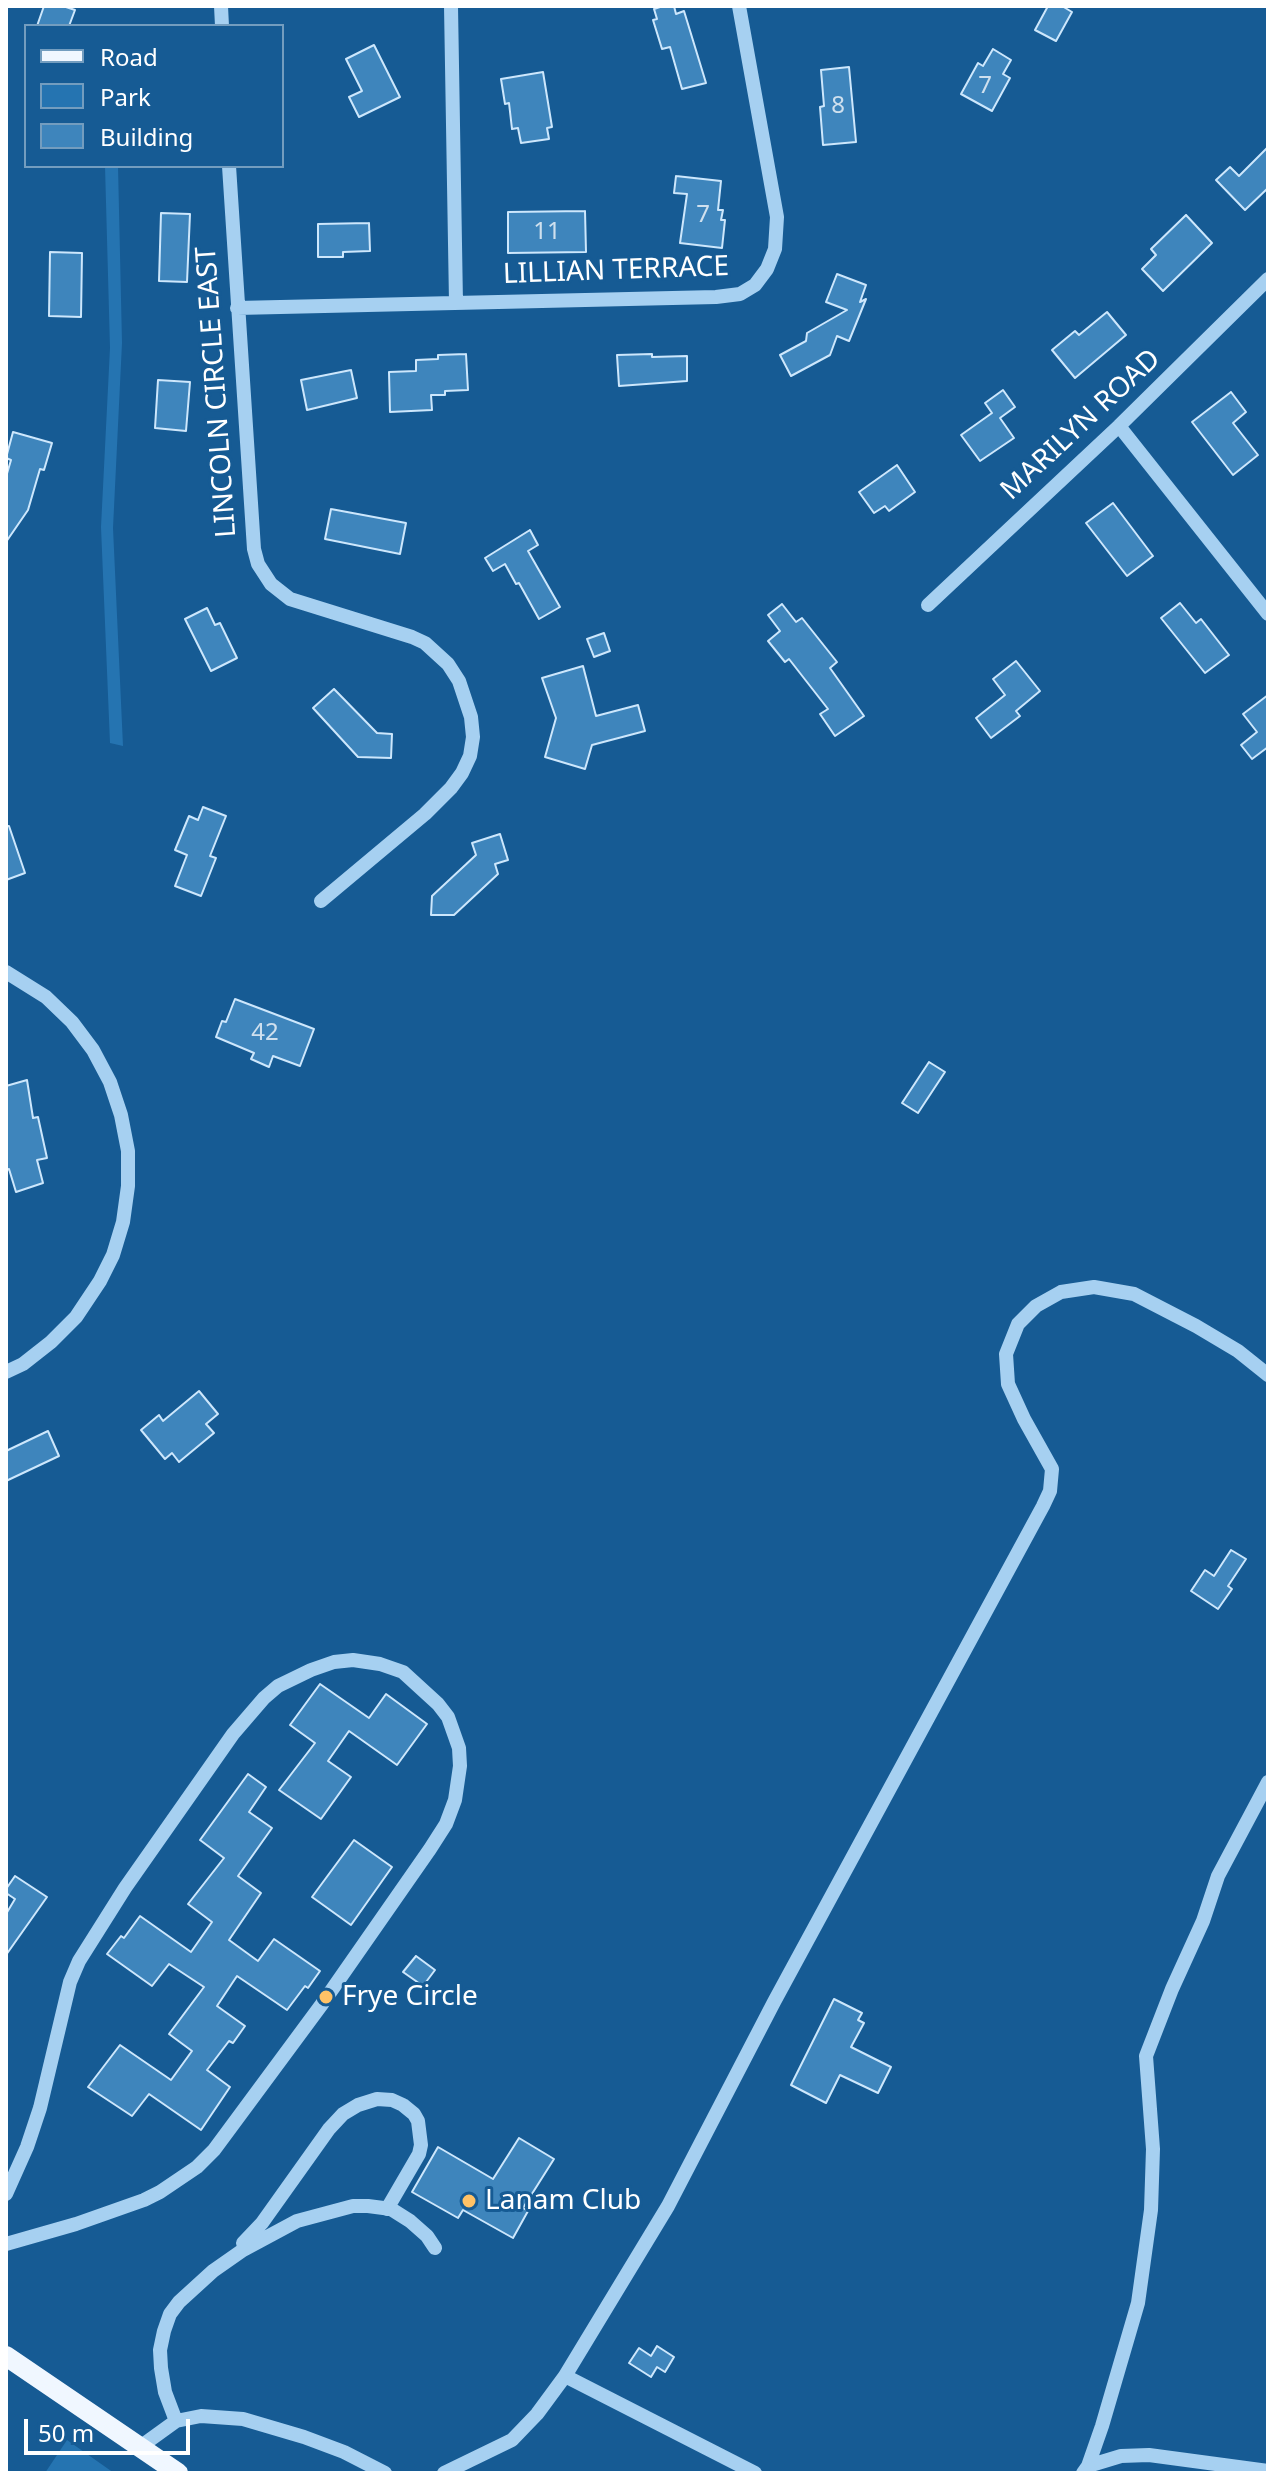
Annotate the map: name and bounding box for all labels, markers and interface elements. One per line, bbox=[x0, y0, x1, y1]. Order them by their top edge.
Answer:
legend bbox=[24, 24, 284, 168]
text: Road bbox=[100, 40, 158, 73]
house number: 7 bbox=[978, 72, 992, 100]
text: Park bbox=[100, 80, 151, 113]
house number: 8 bbox=[831, 92, 845, 120]
text: Building bbox=[100, 120, 193, 153]
house number: 7 bbox=[696, 201, 710, 229]
house number: 11 bbox=[533, 218, 561, 246]
street label: LINCOLN CIRCLE EAST bbox=[190, 245, 244, 539]
street label: LILLIAN TERRACE bbox=[502, 250, 730, 292]
street label: MARILYN ROAD bbox=[994, 343, 1168, 507]
house number: 42 bbox=[251, 1019, 279, 1047]
place label: Frye Circle bbox=[342, 1980, 478, 2014]
marker: Frye Circle bbox=[317, 1988, 335, 2006]
place label: Lanam Club bbox=[485, 2184, 641, 2218]
marker: Lanam Club bbox=[460, 2192, 478, 2210]
scale bar bbox=[28, 2403, 194, 2453]
text: 50 m bbox=[38, 2416, 94, 2449]

